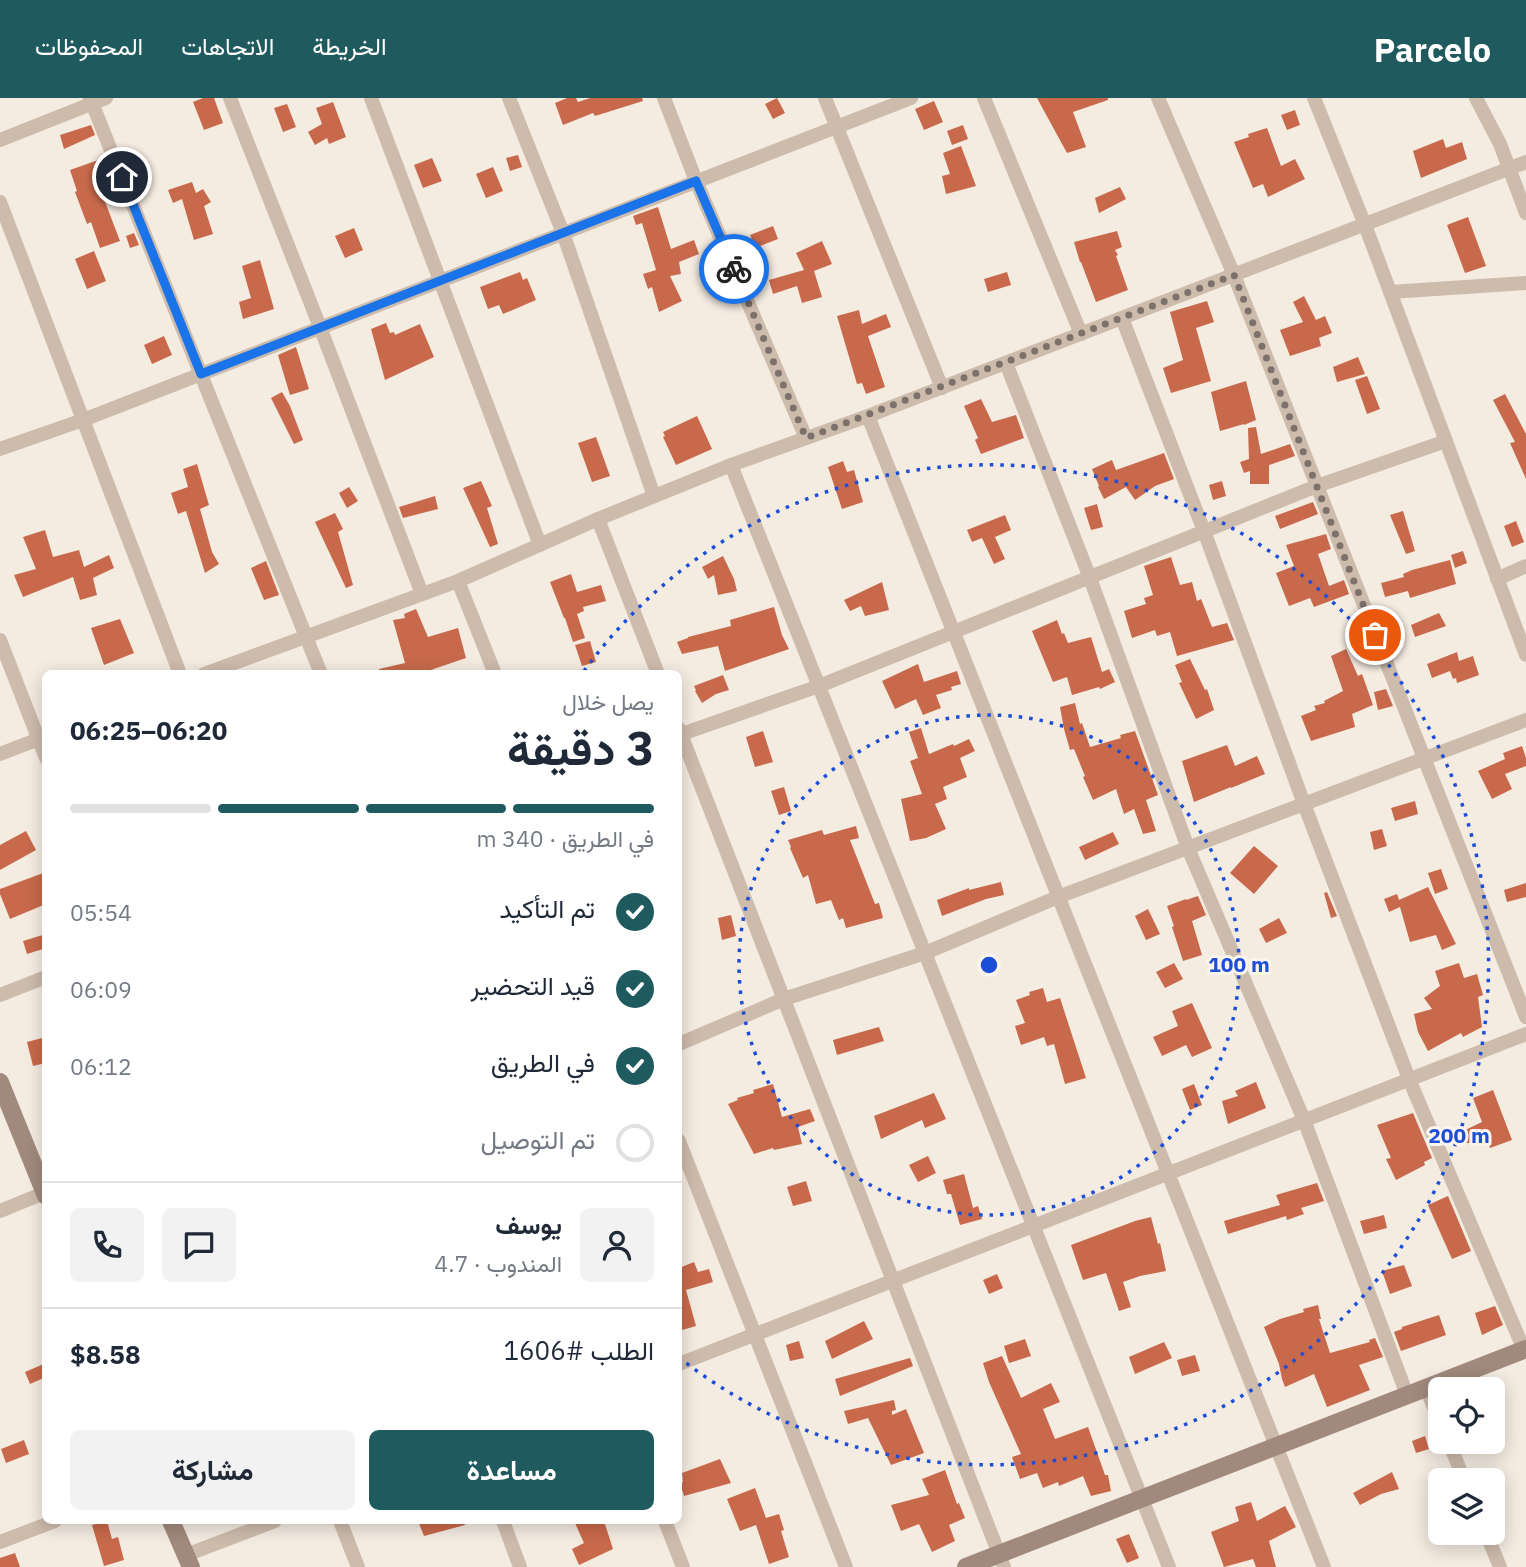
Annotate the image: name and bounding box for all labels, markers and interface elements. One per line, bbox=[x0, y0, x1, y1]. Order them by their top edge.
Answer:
text: Parcelo bbox=[1374, 28, 1491, 71]
text: المحفوظات bbox=[35, 30, 143, 62]
text: الاتجاهات bbox=[181, 30, 274, 62]
text: الخريطة bbox=[312, 30, 387, 62]
pin bbox=[92, 147, 152, 207]
icon: home bbox=[103, 158, 141, 196]
courier bbox=[699, 234, 769, 304]
icon: bike bbox=[715, 250, 753, 288]
pin bbox=[1345, 605, 1405, 665]
icon: bag bbox=[1356, 616, 1394, 654]
text: يصل خلال bbox=[562, 686, 654, 716]
text: 06:20–06:25 bbox=[70, 713, 227, 747]
text: 3 دقيقة bbox=[507, 718, 654, 778]
text: في الطريق · 340 m bbox=[477, 823, 654, 853]
text: تم التأكيد bbox=[499, 891, 595, 925]
icon: check bbox=[616, 893, 654, 931]
text: 05:54 bbox=[70, 897, 132, 927]
text: 100 m bbox=[1208, 950, 1270, 978]
centre of rings bbox=[977, 953, 1001, 977]
text: قيد التحضير bbox=[470, 968, 595, 1002]
icon: check bbox=[616, 970, 654, 1008]
text: 06:09 bbox=[70, 974, 132, 1004]
text: في الطريق bbox=[491, 1045, 595, 1079]
icon: check bbox=[616, 1047, 654, 1085]
text: 06:12 bbox=[70, 1051, 132, 1081]
text: 200 m bbox=[1428, 1121, 1490, 1149]
text: تم التوصيل bbox=[481, 1122, 595, 1156]
text: يوسف bbox=[495, 1207, 562, 1241]
button: phone bbox=[70, 1208, 144, 1282]
button: chat bbox=[162, 1208, 236, 1282]
button: person bbox=[580, 1208, 654, 1282]
text: المندوب · 4.7 bbox=[434, 1248, 562, 1278]
text: الطلب #1606 bbox=[503, 1333, 654, 1367]
text: $8.58 bbox=[70, 1337, 141, 1371]
map controls bbox=[1428, 1377, 1505, 1545]
button: locate bbox=[1428, 1377, 1505, 1454]
button: مشاركة bbox=[70, 1430, 355, 1510]
button: مساعدة bbox=[369, 1430, 654, 1510]
button: layers bbox=[1428, 1468, 1505, 1545]

